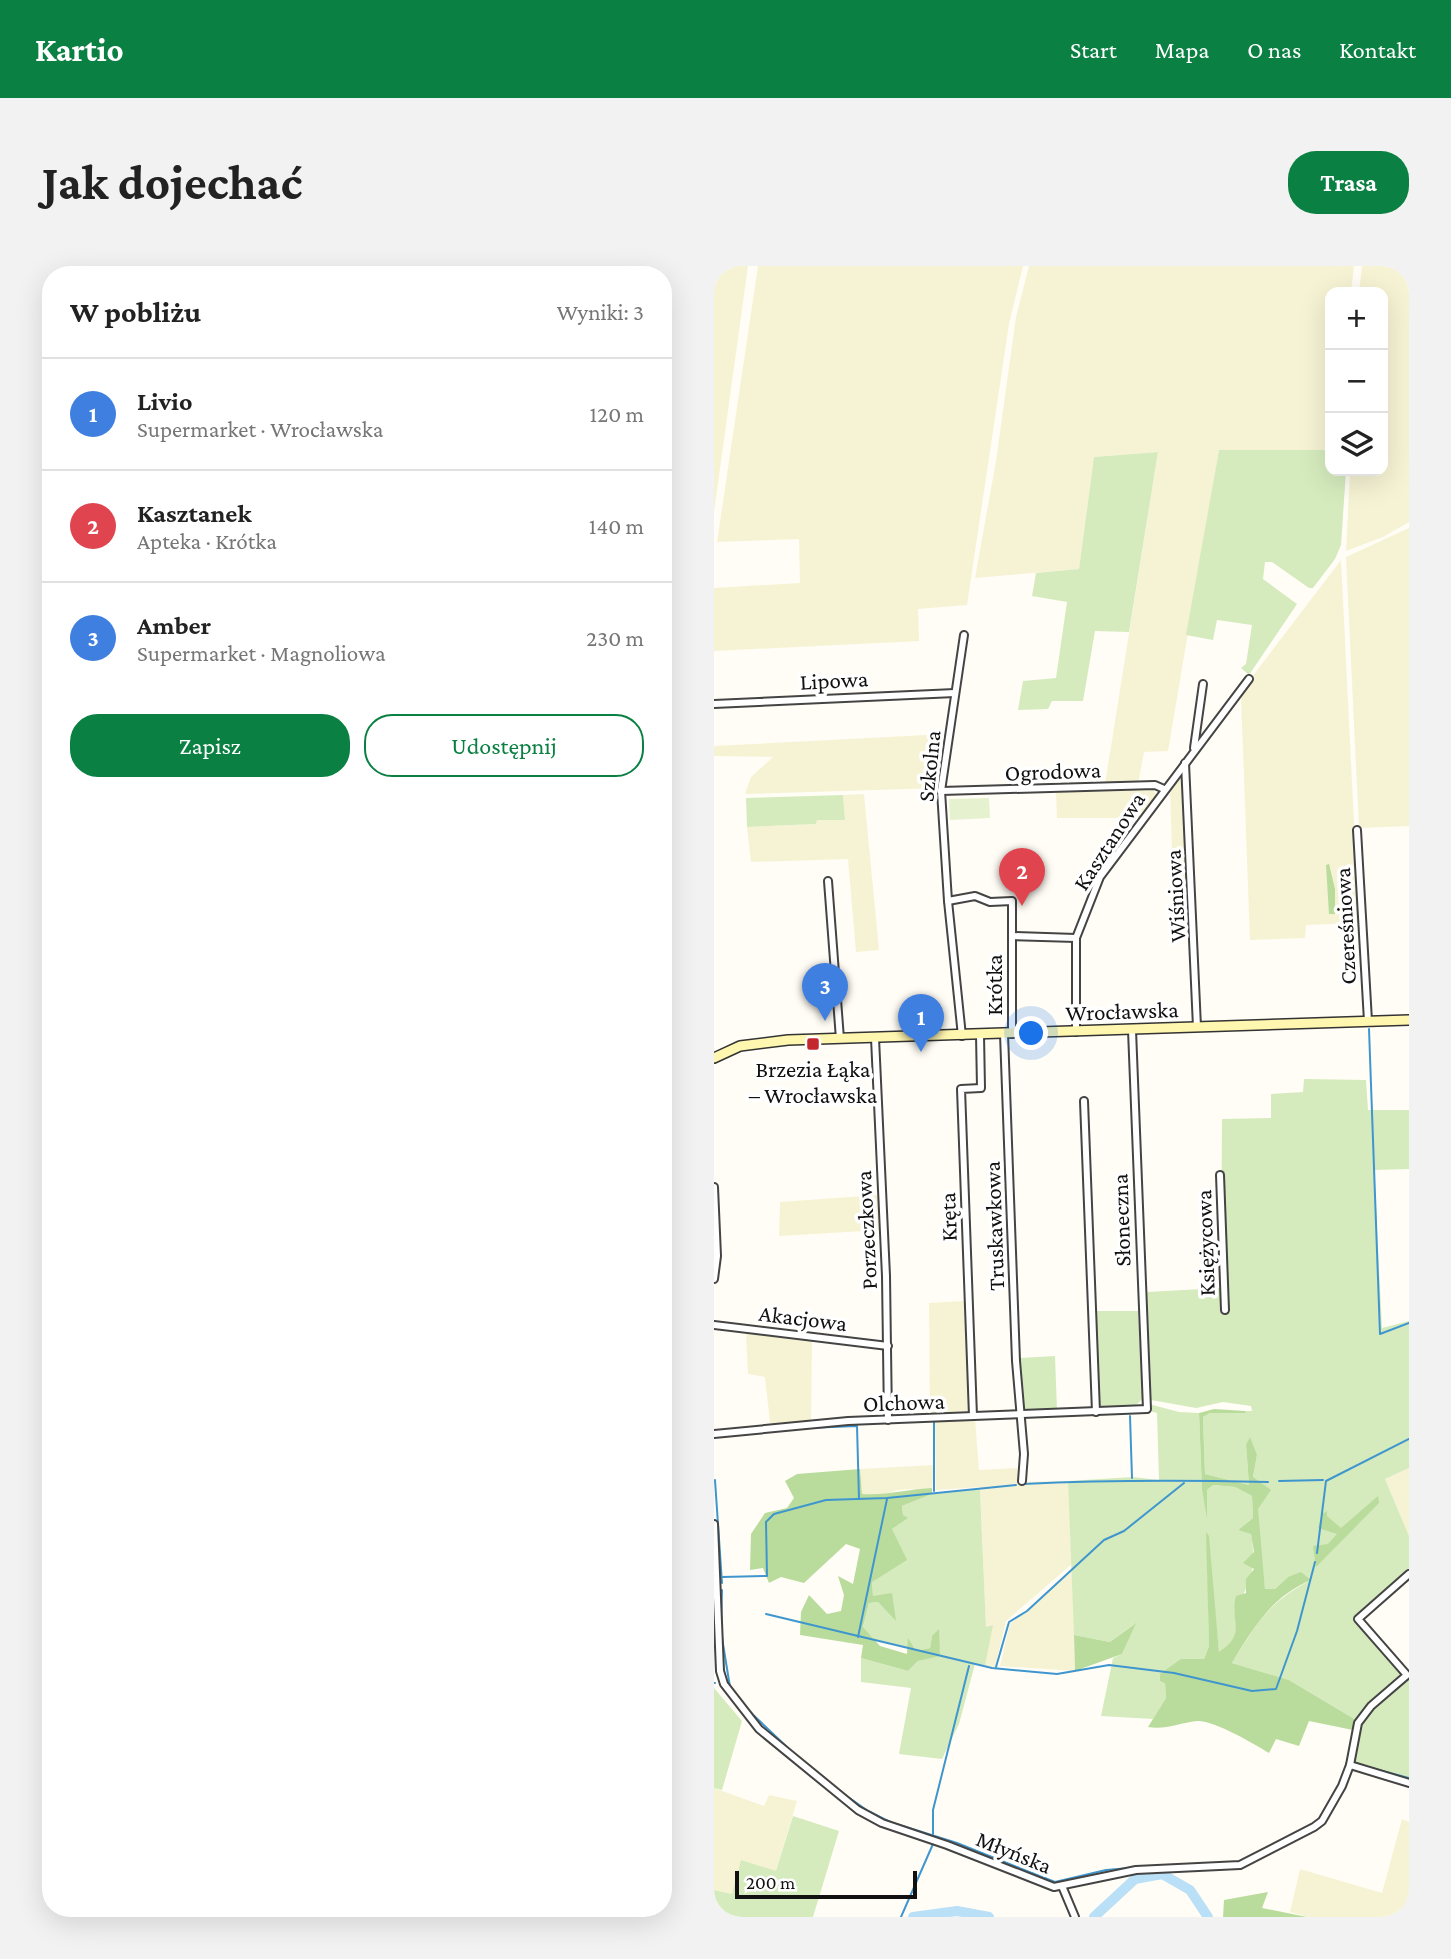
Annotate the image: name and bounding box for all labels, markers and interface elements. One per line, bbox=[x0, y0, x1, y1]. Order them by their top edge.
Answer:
text: Kartio bbox=[35, 31, 124, 68]
text: Start bbox=[1070, 36, 1117, 63]
text: Mapa bbox=[1155, 36, 1209, 63]
text: O nas bbox=[1247, 36, 1301, 63]
text: Kontakt bbox=[1339, 36, 1416, 63]
button: Trasa bbox=[1288, 151, 1409, 214]
text: Jak dojechać bbox=[42, 155, 302, 210]
map controls bbox=[1325, 287, 1388, 476]
button: + bbox=[1325, 287, 1388, 350]
text: W pobliżu bbox=[70, 295, 201, 328]
text: Wyniki: 3 bbox=[557, 299, 644, 325]
button: − bbox=[1325, 350, 1388, 413]
text: Livio bbox=[137, 387, 192, 416]
text: 1 bbox=[89, 401, 97, 427]
text: 120 m bbox=[590, 401, 644, 427]
button: layers bbox=[1325, 413, 1388, 476]
text: Supermarket · Wrocławska bbox=[137, 416, 383, 442]
text: Kasztanek bbox=[137, 499, 252, 528]
text: 2 bbox=[87, 513, 99, 539]
text: 140 m bbox=[589, 513, 644, 539]
text: Apteka · Krótka bbox=[137, 528, 277, 554]
text: Amber bbox=[137, 611, 211, 640]
text: 3 bbox=[87, 625, 99, 651]
text: 230 m bbox=[586, 625, 644, 651]
text: Supermarket · Magnoliowa bbox=[137, 640, 386, 666]
street label: Lipowa bbox=[799, 665, 869, 695]
button: Zapisz bbox=[70, 714, 350, 777]
button: Udostępnij bbox=[364, 714, 644, 777]
street label: Szkolna bbox=[912, 729, 946, 803]
street label: Ogrodowa bbox=[1004, 756, 1102, 786]
street label: Kasztanowa bbox=[1068, 787, 1151, 895]
pin: 2 bbox=[999, 848, 1045, 906]
street label: Wiśniowa bbox=[1160, 849, 1190, 943]
street label: Czereśniowa bbox=[1329, 866, 1361, 985]
street label: Krótka bbox=[981, 954, 1007, 1016]
pin: 3 bbox=[802, 963, 848, 1021]
pin: 1 bbox=[898, 994, 944, 1052]
street label: Wrocławska bbox=[1065, 996, 1179, 1026]
your location bbox=[1014, 1016, 1048, 1050]
marker: Brzezia Łąka – Wrocławska bbox=[805, 1036, 821, 1052]
place label: Brzezia Łąka – Wrocławska bbox=[749, 1056, 878, 1108]
street label: Truskawkowa bbox=[979, 1160, 1009, 1291]
street label: Porzeczkowa bbox=[850, 1169, 882, 1290]
street label: Słoneczna bbox=[1106, 1173, 1136, 1267]
street label: Księżycowa bbox=[1190, 1189, 1220, 1297]
street label: Kręta bbox=[934, 1192, 962, 1242]
street label: Akacjowa bbox=[757, 1300, 849, 1336]
street label: Olchowa bbox=[863, 1388, 946, 1416]
street label: Młyńska bbox=[973, 1825, 1056, 1879]
scale bar bbox=[735, 1868, 917, 1900]
text: 200 m bbox=[746, 1872, 795, 1893]

